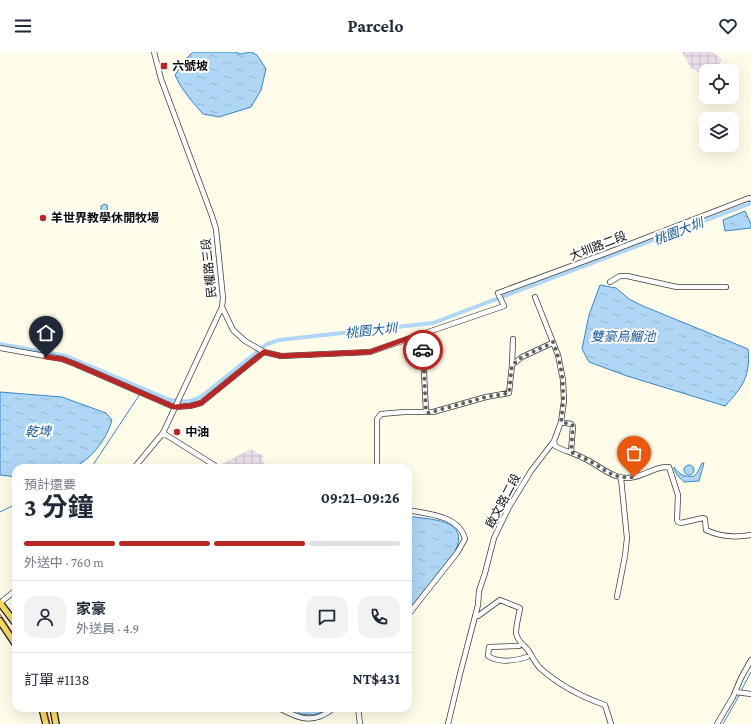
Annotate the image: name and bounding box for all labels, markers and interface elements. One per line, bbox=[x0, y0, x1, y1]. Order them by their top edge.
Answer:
icon: menu bbox=[12, 15, 34, 37]
icon: heart bbox=[717, 15, 739, 37]
text: Parcelo bbox=[347, 16, 404, 36]
place label: 六號坡 bbox=[172, 59, 208, 73]
marker: 六號坡 bbox=[159, 61, 169, 71]
map controls bbox=[699, 64, 739, 152]
button: locate bbox=[699, 64, 739, 104]
button: layers bbox=[699, 112, 739, 152]
place label: 羊世界教學休閒牧場 bbox=[51, 211, 159, 225]
marker: 羊世界教學休閒牧場 bbox=[38, 213, 48, 223]
water label: 桃園大圳 bbox=[651, 214, 707, 248]
street label: 大圳路二段 bbox=[567, 229, 629, 263]
street label: 民權路三段 bbox=[199, 237, 219, 299]
pin bbox=[29, 316, 63, 357]
water label: 桃園大圳 bbox=[344, 320, 400, 341]
icon: home bbox=[35, 322, 57, 344]
water label: 雙豪烏鰡池 bbox=[590, 329, 657, 344]
courier bbox=[403, 330, 443, 370]
icon: car bbox=[412, 339, 434, 361]
water label: 乾埤 bbox=[25, 424, 53, 439]
place label: 中油 bbox=[185, 425, 209, 439]
marker: 中油 bbox=[172, 427, 182, 437]
pin bbox=[617, 436, 651, 477]
icon: bag bbox=[623, 442, 645, 464]
street label: 啟文路二段 bbox=[483, 471, 523, 531]
text: 預計還要 bbox=[24, 477, 76, 492]
text: 09:21–09:26 bbox=[321, 490, 400, 506]
text: 3 分鐘 bbox=[24, 493, 94, 522]
text: 外送中 · 760 m bbox=[24, 555, 104, 570]
button: person bbox=[24, 596, 66, 638]
button: chat bbox=[306, 596, 348, 638]
button: phone bbox=[358, 596, 400, 638]
text: 家豪 bbox=[76, 601, 106, 617]
text: 外送員 · 4.9 bbox=[76, 621, 139, 636]
text: NT$431 bbox=[352, 671, 400, 687]
text: 訂單 #1138 bbox=[24, 672, 90, 688]

